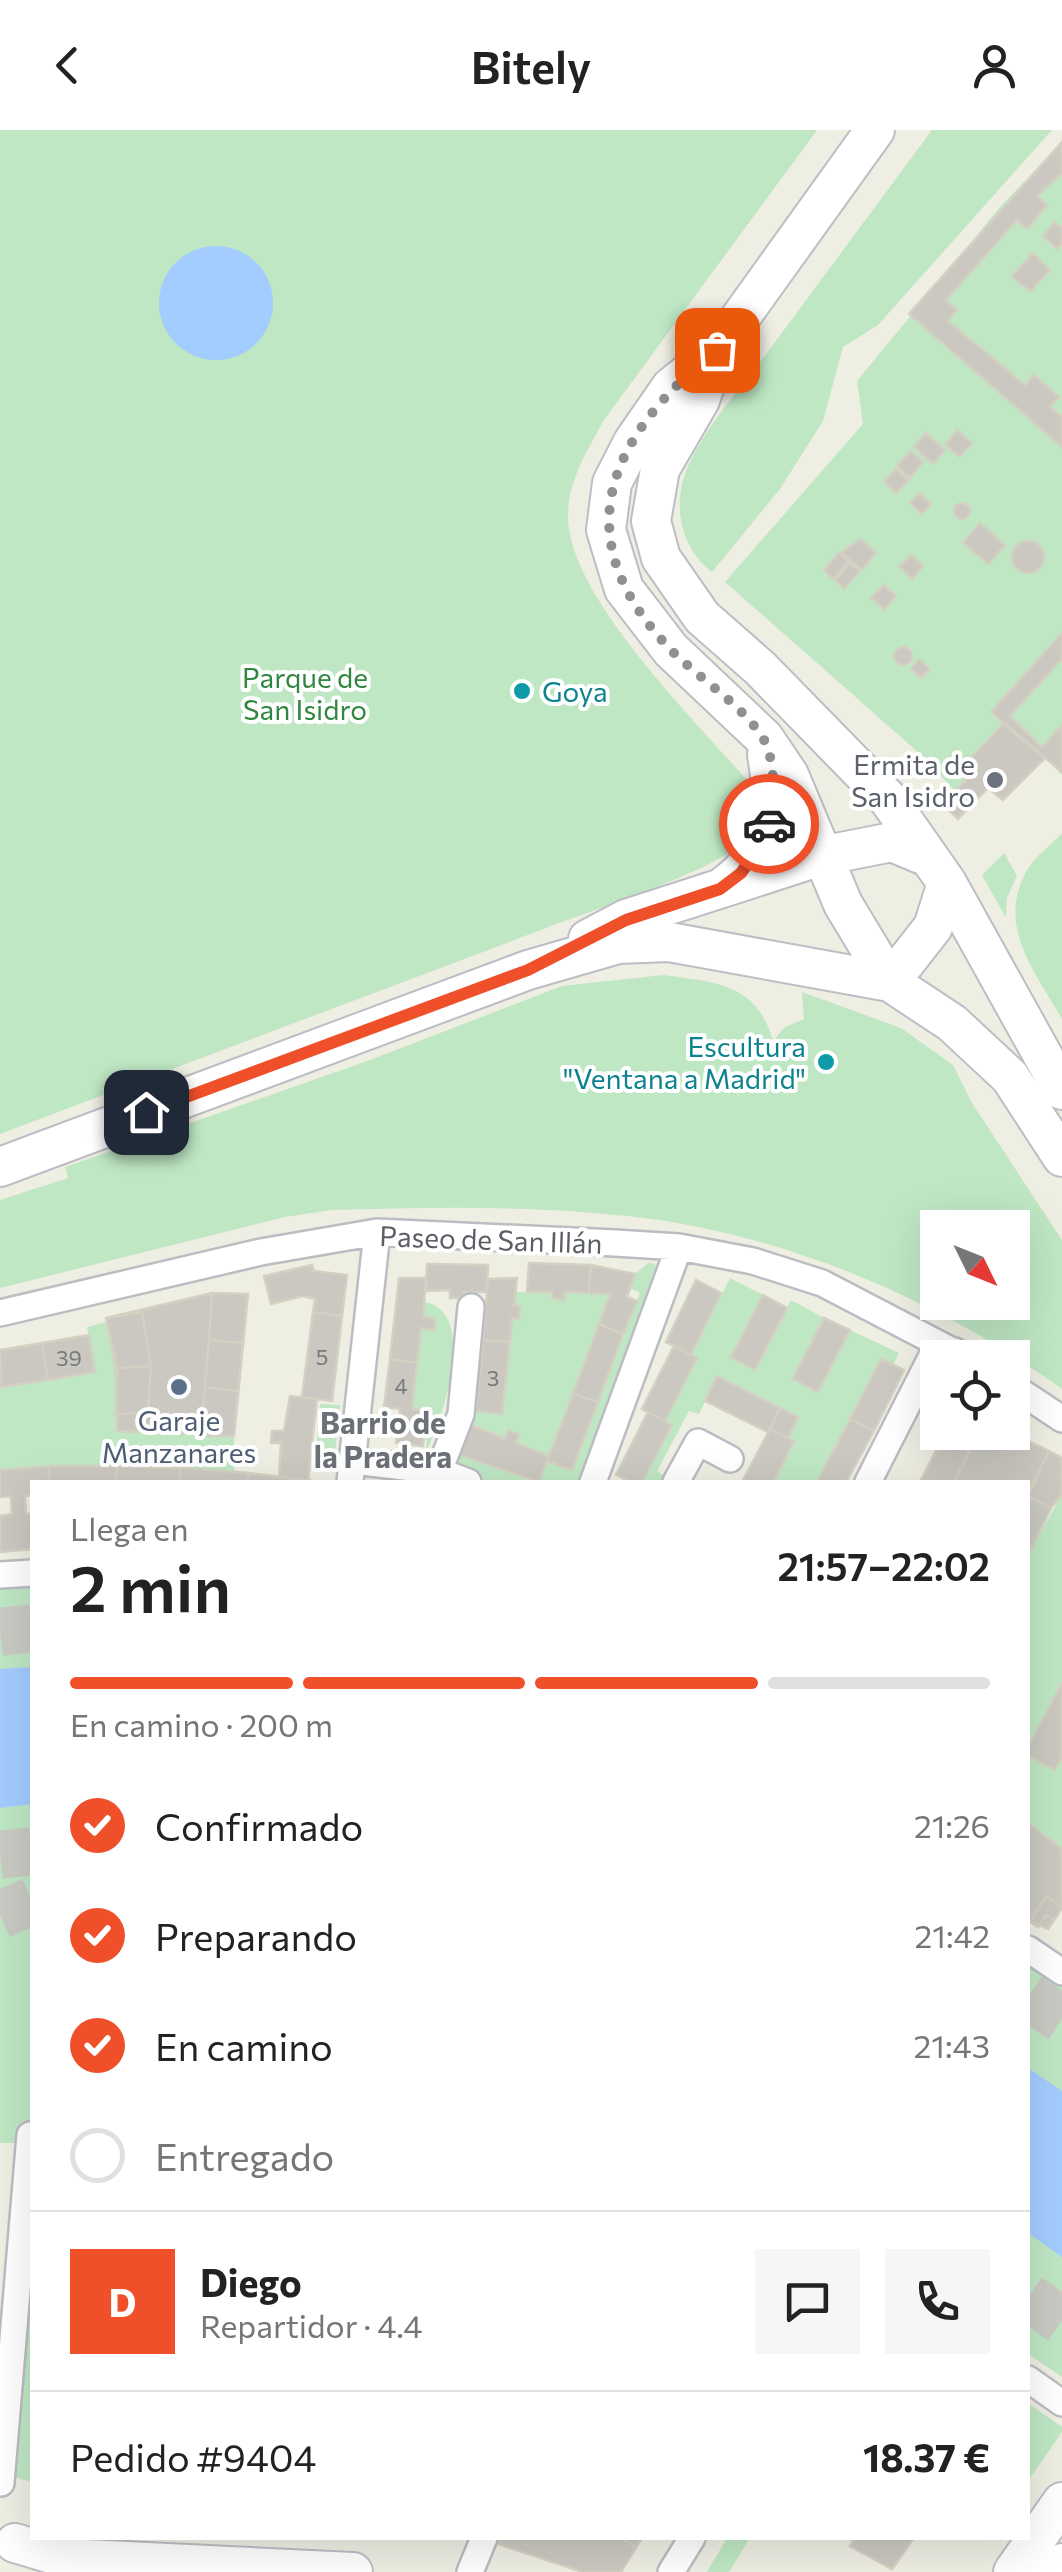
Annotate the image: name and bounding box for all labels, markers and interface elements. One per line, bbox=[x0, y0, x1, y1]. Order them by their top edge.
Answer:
icon: back bbox=[40, 38, 95, 93]
text: Bitely bbox=[471, 38, 591, 93]
icon: person bbox=[967, 38, 1022, 93]
pin bbox=[675, 308, 760, 393]
icon: bag bbox=[690, 323, 745, 378]
park label: Parque de San Isidro bbox=[242, 660, 368, 726]
place label: Goya bbox=[542, 674, 608, 708]
marker: Goya bbox=[511, 680, 533, 702]
place label: Ermita de San Isidro bbox=[851, 747, 975, 813]
marker: Ermita de San Isidro bbox=[984, 769, 1006, 791]
courier bbox=[719, 774, 819, 874]
icon: car bbox=[742, 797, 797, 852]
place label: Escultura "Ventana a Madrid" bbox=[563, 1029, 806, 1095]
marker: Escultura "Ventana a Madrid" bbox=[815, 1051, 837, 1073]
pin bbox=[104, 1070, 189, 1155]
icon: home bbox=[119, 1085, 174, 1140]
north arrow bbox=[920, 1210, 1030, 1320]
map controls bbox=[920, 1210, 1030, 1450]
street label: Paseo de San Illán bbox=[379, 1218, 603, 1260]
button: locate bbox=[920, 1340, 1030, 1450]
house number: 5 bbox=[316, 1343, 328, 1370]
house number: 39 bbox=[56, 1344, 82, 1371]
house number: 3 bbox=[487, 1364, 499, 1391]
house number: 4 bbox=[394, 1372, 408, 1399]
marker: Garaje Manzanares bbox=[168, 1376, 190, 1398]
place label: Garaje Manzanares bbox=[102, 1403, 256, 1469]
district label: Barrio de la Pradera bbox=[314, 1403, 452, 1474]
text: Llega en bbox=[70, 1508, 189, 1548]
text: 21:57–22:02 bbox=[777, 1542, 990, 1589]
text: 2 min bbox=[70, 1546, 231, 1625]
text: En camino · 200 m bbox=[70, 1704, 333, 1744]
icon: check bbox=[70, 1798, 125, 1853]
text: Confirmado bbox=[155, 1802, 363, 1849]
text: 21:26 bbox=[914, 1805, 990, 1845]
icon: check bbox=[70, 1908, 125, 1963]
text: Preparando bbox=[155, 1912, 357, 1959]
text: 21:42 bbox=[915, 1915, 990, 1955]
icon: check bbox=[70, 2018, 125, 2073]
text: En camino bbox=[155, 2022, 333, 2069]
text: 21:43 bbox=[914, 2025, 990, 2065]
text: Entregado bbox=[155, 2132, 334, 2179]
button: chat bbox=[755, 2249, 860, 2354]
button: phone bbox=[885, 2249, 990, 2354]
text: Diego bbox=[200, 2258, 302, 2305]
text: D bbox=[109, 2278, 136, 2325]
text: Repartidor · 4.4 bbox=[200, 2305, 423, 2345]
text: Pedido #9404 bbox=[70, 2433, 316, 2480]
text: 18.37 € bbox=[863, 2433, 990, 2480]

